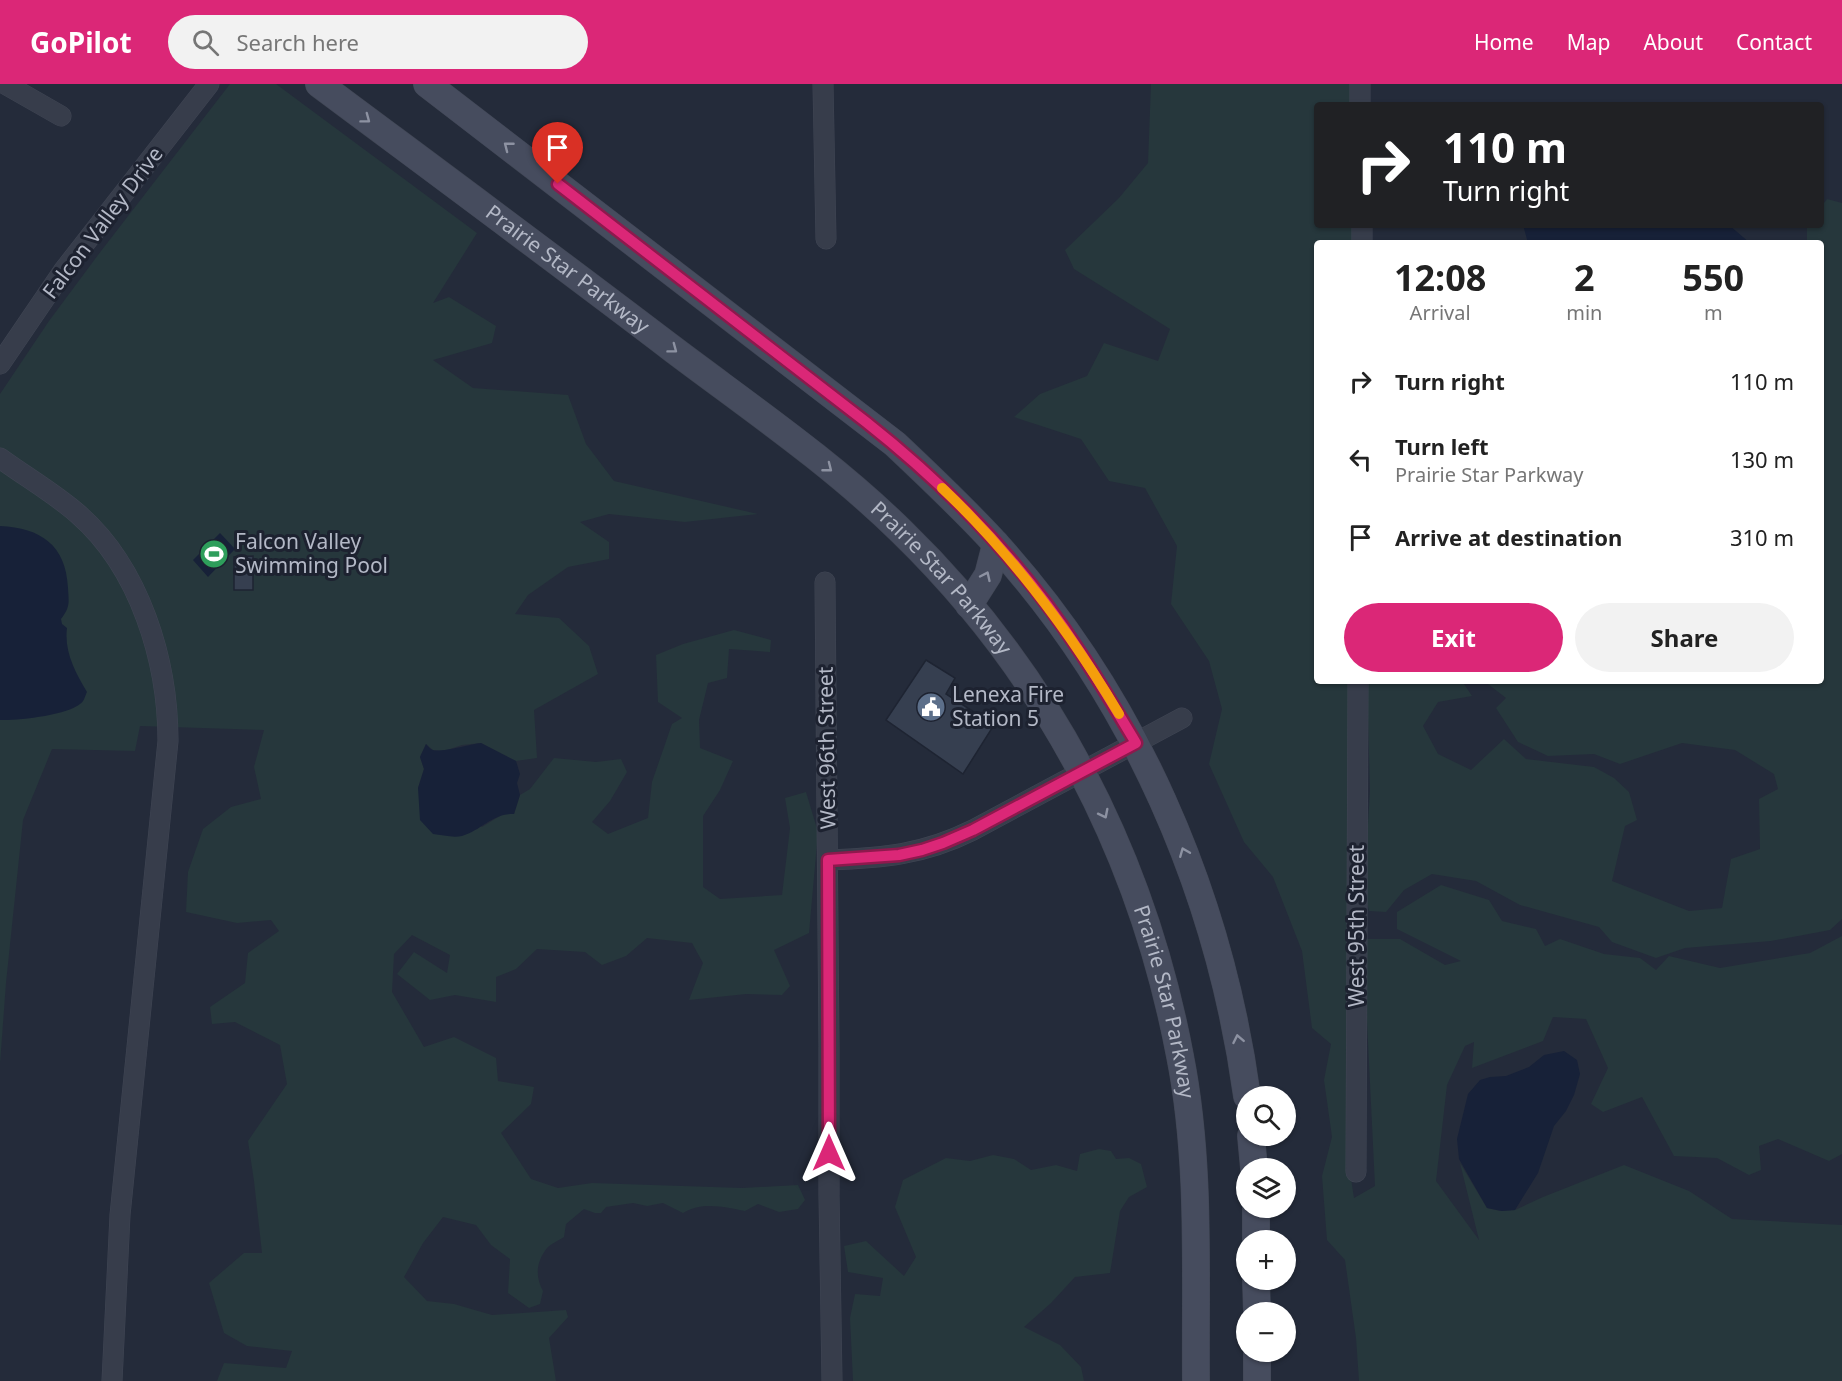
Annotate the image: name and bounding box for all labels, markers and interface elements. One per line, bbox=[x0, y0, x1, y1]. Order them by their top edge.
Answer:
search box bbox=[168, 15, 588, 69]
text: GoPilot bbox=[30, 23, 132, 61]
icon: search bbox=[189, 26, 222, 59]
text: Search here bbox=[237, 27, 359, 57]
text: Home bbox=[1474, 28, 1534, 56]
text: Map bbox=[1567, 28, 1610, 56]
text: About bbox=[1643, 28, 1703, 56]
text: Contact bbox=[1736, 28, 1812, 56]
one-way arrow bbox=[359, 112, 370, 123]
text: 110 m bbox=[1443, 118, 1567, 175]
pin bbox=[532, 122, 583, 184]
icon: right bbox=[1344, 126, 1422, 204]
icon: arrive bbox=[541, 131, 574, 164]
street label: Falcon Valley Drive bbox=[36, 141, 169, 304]
one-way arrow bbox=[504, 142, 515, 153]
text: Turn right bbox=[1443, 172, 1569, 209]
street label: Prairie Star Parkway bbox=[480, 198, 656, 340]
text: 12:08 bbox=[1394, 253, 1486, 302]
text: 2 bbox=[1574, 253, 1595, 302]
text: 550 bbox=[1682, 253, 1744, 302]
text: Arrival bbox=[1410, 299, 1471, 326]
text: min bbox=[1566, 299, 1602, 326]
text: m bbox=[1704, 299, 1723, 326]
one-way arrow bbox=[667, 342, 678, 353]
icon: right bbox=[1344, 365, 1377, 398]
text: Turn right bbox=[1395, 366, 1505, 396]
text: 110 m bbox=[1730, 366, 1794, 396]
text: Turn left bbox=[1395, 431, 1489, 461]
icon: left bbox=[1344, 443, 1377, 476]
text: 130 m bbox=[1730, 444, 1794, 474]
one-way arrow bbox=[821, 460, 832, 471]
text: Prairie Star Parkway bbox=[1395, 461, 1584, 488]
street label: Prairie Star Parkway bbox=[865, 494, 1019, 660]
icon: arrive bbox=[1344, 521, 1377, 554]
text: Arrive at destination bbox=[1395, 522, 1622, 552]
text: 310 m bbox=[1730, 522, 1794, 552]
place label: Falcon Valley Swimming Pool bbox=[235, 527, 388, 579]
sports icon: Falcon Valley Swimming Pool bbox=[198, 538, 230, 570]
one-way arrow bbox=[978, 571, 990, 582]
button: Exit bbox=[1344, 603, 1563, 672]
button: Share bbox=[1575, 603, 1794, 672]
street label: West 96th Street bbox=[811, 666, 841, 830]
place label: Lenexa Fire Station 5 bbox=[952, 680, 1064, 732]
public building icon: Lenexa Fire Station 5 bbox=[915, 691, 947, 723]
one-way arrow bbox=[1096, 808, 1108, 819]
street label: West 95th Street bbox=[1342, 844, 1370, 1007]
one-way arrow bbox=[1179, 847, 1191, 858]
street label: Prairie Star Parkway bbox=[1128, 901, 1202, 1100]
one-way arrow bbox=[1232, 1034, 1245, 1044]
map controls bbox=[1236, 1086, 1296, 1362]
button: search bbox=[1236, 1086, 1296, 1146]
position arrow bbox=[797, 1121, 861, 1185]
button: layers bbox=[1236, 1158, 1296, 1218]
button: + bbox=[1236, 1230, 1296, 1290]
button: − bbox=[1236, 1302, 1296, 1362]

